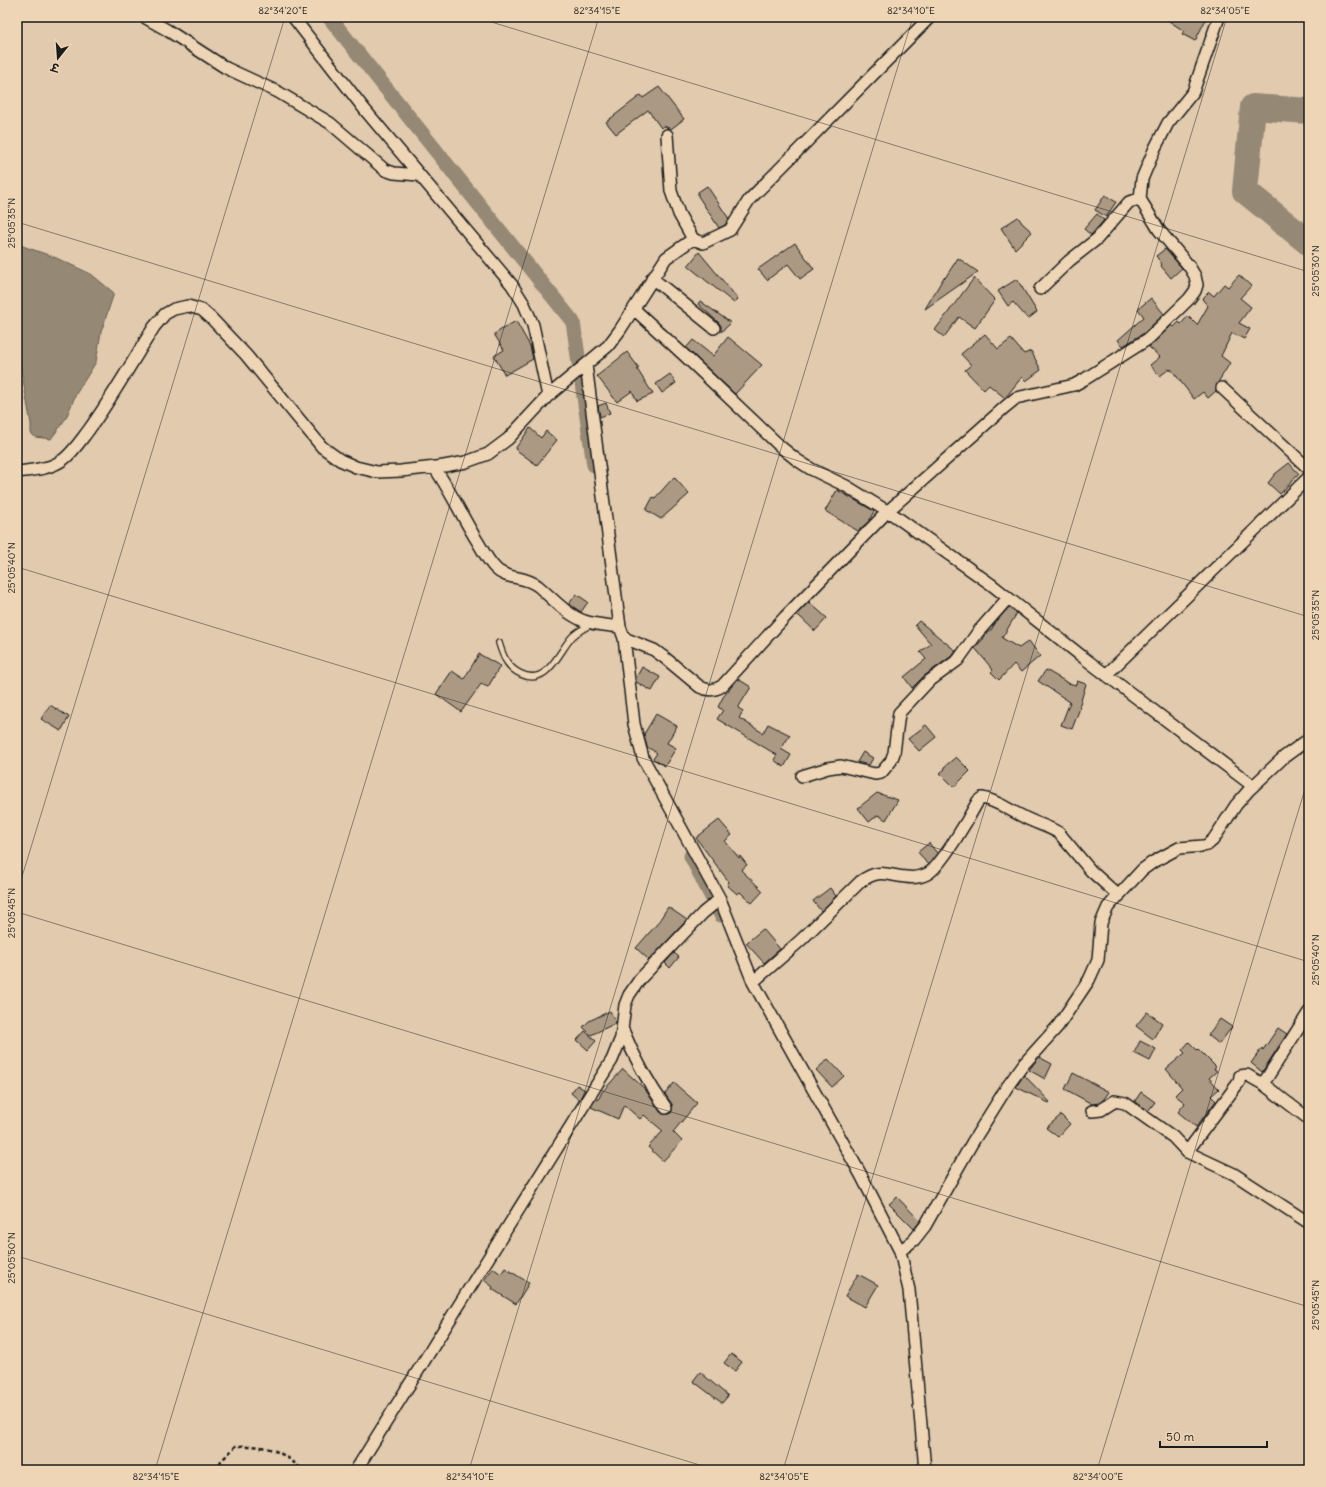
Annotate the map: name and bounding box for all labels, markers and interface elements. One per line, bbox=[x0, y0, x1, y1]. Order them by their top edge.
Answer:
text: 82°34'20"E bbox=[258, 4, 308, 17]
text: 82°34'15"E bbox=[574, 4, 621, 17]
text: 82°34'10"E bbox=[887, 4, 935, 17]
text: 82°34'05"E bbox=[1200, 4, 1250, 17]
north arrow bbox=[38, 38, 78, 78]
text: उ bbox=[48, 59, 62, 76]
text: 25°05'35"N bbox=[5, 198, 18, 248]
text: 25°05'30"N bbox=[1309, 245, 1322, 297]
text: 25°05'40"N bbox=[5, 542, 18, 594]
text: 25°05'35"N bbox=[1309, 590, 1322, 640]
text: 25°05'45"N bbox=[5, 888, 18, 938]
text: 25°05'40"N bbox=[1309, 934, 1322, 986]
text: 25°05'50"N bbox=[5, 1232, 18, 1284]
text: 25°05'45"N bbox=[1309, 1280, 1322, 1330]
scale bar bbox=[1160, 1423, 1267, 1449]
text: 50 m bbox=[1166, 1429, 1195, 1444]
text: 82°34'15"E bbox=[133, 1470, 180, 1483]
text: 82°34'10"E bbox=[446, 1470, 494, 1483]
text: 82°34'05"E bbox=[759, 1470, 809, 1483]
text: 82°34'00"E bbox=[1073, 1470, 1123, 1483]

